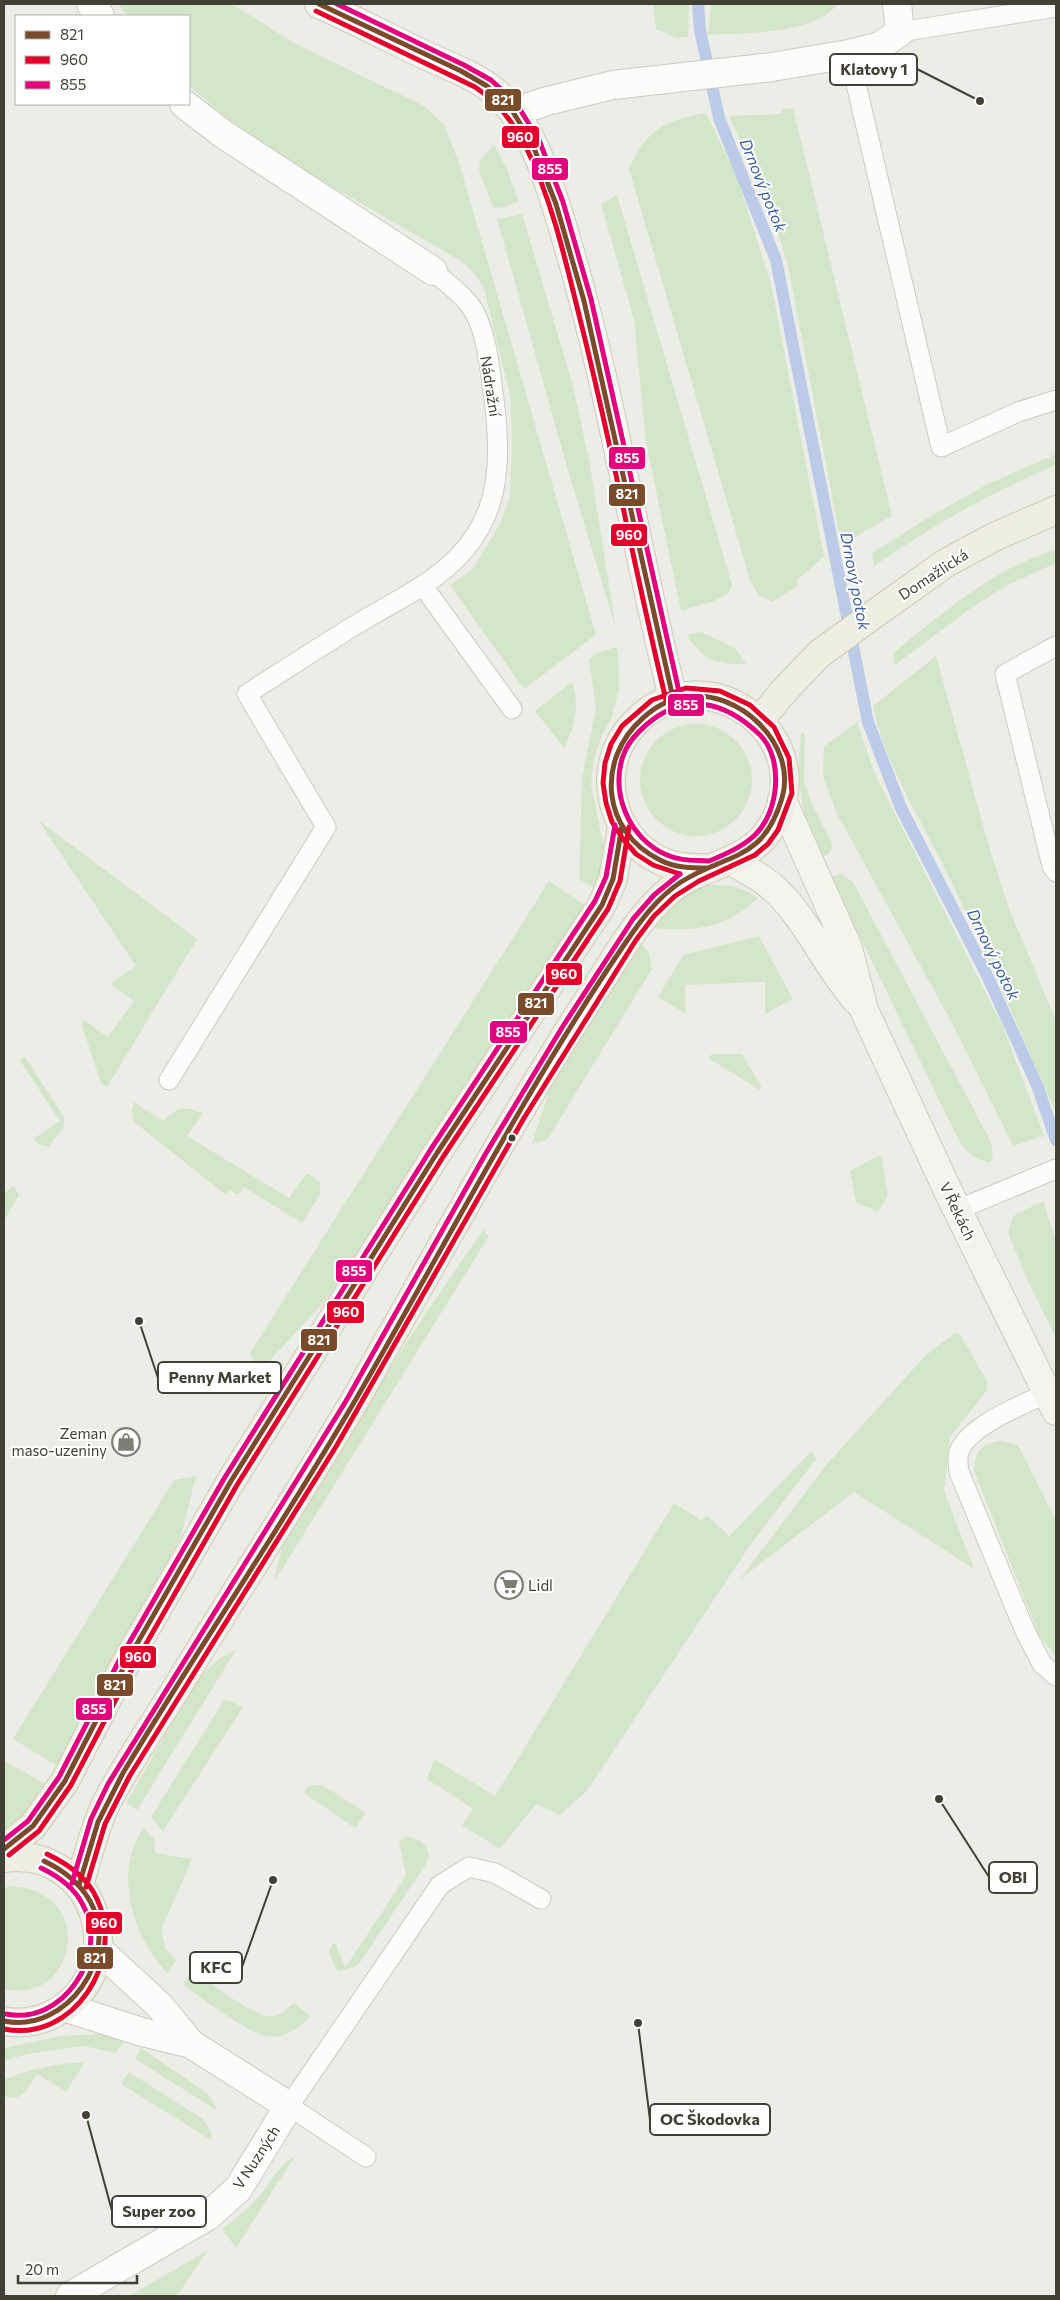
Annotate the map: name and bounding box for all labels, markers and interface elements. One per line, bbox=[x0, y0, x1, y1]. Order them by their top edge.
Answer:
legend bbox=[15, 15, 190, 105]
text: 821 bbox=[60, 25, 84, 43]
text: 960 bbox=[60, 50, 88, 68]
callout: Klatovy 1 bbox=[830, 54, 917, 85]
text: Klatovy 1 bbox=[840, 59, 908, 78]
text: 855 bbox=[60, 75, 86, 93]
line badge: 821 bbox=[484, 88, 522, 112]
text: 821 bbox=[492, 91, 514, 108]
line badge: 960 bbox=[501, 125, 540, 149]
text: 960 bbox=[507, 128, 533, 145]
water label: Drnový potok bbox=[737, 135, 792, 235]
line badge: 855 bbox=[531, 157, 569, 181]
text: 855 bbox=[538, 160, 562, 177]
street label: Nádražní bbox=[477, 354, 505, 419]
line badge: 855 bbox=[608, 446, 646, 470]
text: 855 bbox=[615, 449, 639, 466]
line badge: 821 bbox=[608, 483, 646, 507]
text: 821 bbox=[616, 485, 638, 502]
line badge: 960 bbox=[610, 523, 648, 547]
text: 960 bbox=[616, 526, 642, 543]
water label: Drnový potok bbox=[837, 530, 875, 632]
street label: Domažlická bbox=[895, 545, 971, 603]
line badge: 855 bbox=[667, 693, 705, 717]
text: 855 bbox=[674, 696, 698, 713]
water label: Drnový potok bbox=[964, 905, 1024, 1003]
line badge: 960 bbox=[545, 962, 583, 986]
text: 960 bbox=[551, 965, 577, 982]
line badge: 821 bbox=[517, 992, 555, 1016]
text: 821 bbox=[525, 994, 547, 1011]
line badge: 855 bbox=[489, 1020, 528, 1044]
text: 855 bbox=[496, 1023, 520, 1040]
unlabelled marker bbox=[507, 1133, 517, 1143]
street label: V Řekách bbox=[936, 1179, 981, 1243]
line badge: 855 bbox=[335, 1259, 373, 1283]
text: 855 bbox=[342, 1262, 366, 1279]
line badge: 960 bbox=[326, 1300, 365, 1324]
text: 960 bbox=[333, 1303, 359, 1320]
line badge: 821 bbox=[300, 1328, 338, 1352]
text: 821 bbox=[308, 1331, 330, 1348]
callout: Penny Market bbox=[158, 1362, 281, 1393]
text: Penny Market bbox=[169, 1367, 272, 1386]
place label: Zeman maso-uzeniny bbox=[12, 1424, 107, 1459]
shop icon: Zeman maso-uzeniny bbox=[111, 1427, 141, 1457]
supermarket icon: Lidl bbox=[494, 1570, 524, 1600]
place label: Lidl bbox=[528, 1576, 553, 1594]
line badge: 960 bbox=[119, 1645, 157, 1669]
text: 960 bbox=[125, 1648, 151, 1665]
line badge: 821 bbox=[96, 1673, 134, 1697]
text: 821 bbox=[104, 1676, 126, 1693]
line badge: 855 bbox=[75, 1697, 113, 1721]
text: 855 bbox=[82, 1700, 106, 1717]
callout: OBI bbox=[989, 1862, 1037, 1893]
text: OBI bbox=[999, 1867, 1027, 1886]
line badge: 960 bbox=[85, 1911, 123, 1935]
text: 960 bbox=[91, 1914, 117, 1931]
line badge: 821 bbox=[76, 1946, 114, 1970]
text: 821 bbox=[84, 1949, 106, 1966]
callout: KFC bbox=[190, 1952, 242, 1983]
text: KFC bbox=[200, 1957, 232, 1976]
callout: OC Škodovka bbox=[650, 2104, 770, 2135]
text: OC Škodovka bbox=[660, 2109, 760, 2128]
street label: V Nuzných bbox=[229, 2122, 283, 2192]
callout: Super zoo bbox=[112, 2196, 206, 2227]
text: Super zoo bbox=[122, 2201, 196, 2220]
scale bar bbox=[18, 2252, 136, 2284]
text: 20 m bbox=[25, 2260, 59, 2278]

